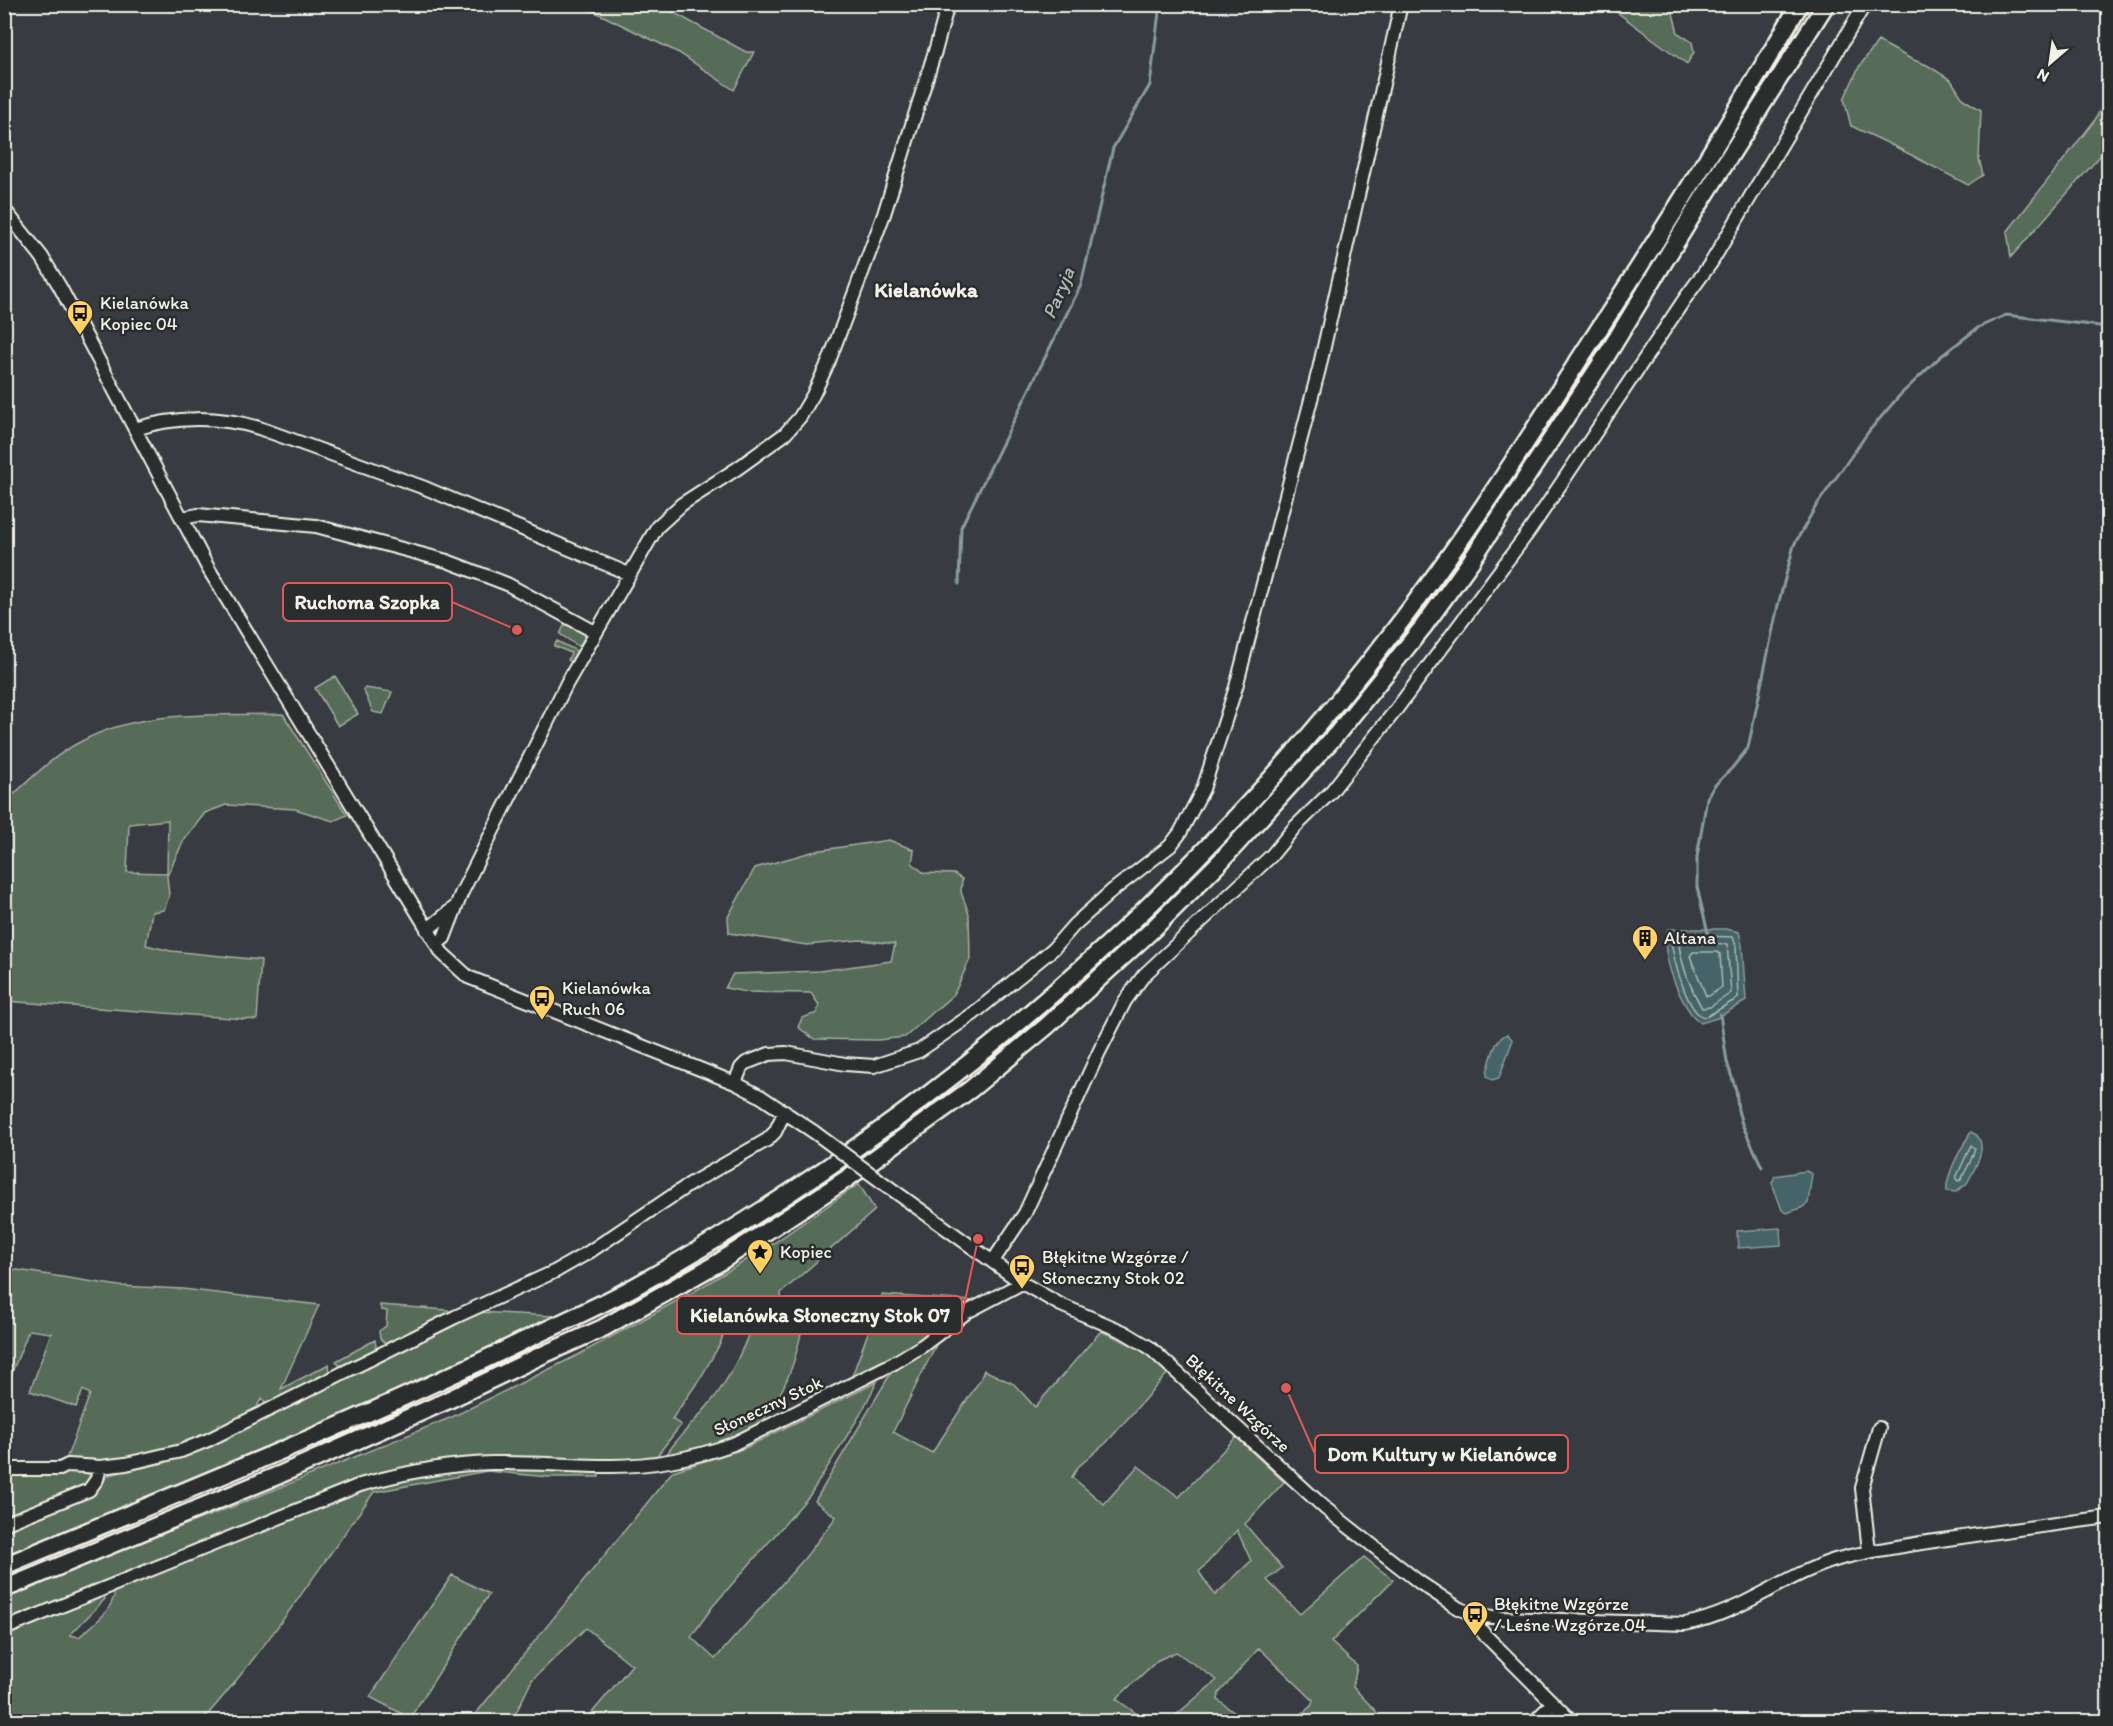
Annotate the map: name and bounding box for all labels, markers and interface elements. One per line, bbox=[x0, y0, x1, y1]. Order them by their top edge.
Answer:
north arrow bbox=[2020, 33, 2080, 93]
text: N bbox=[2034, 65, 2052, 87]
water label: Paryja bbox=[1037, 263, 1080, 322]
district label: Kielanówka bbox=[874, 277, 979, 302]
place label: Kielanówka Kopiec 04 bbox=[100, 292, 189, 335]
bus stop icon: Kielanówka Kopiec 04 bbox=[65, 298, 95, 336]
callout: Ruchoma Szopka bbox=[283, 583, 452, 621]
text: Ruchoma Szopka bbox=[294, 590, 440, 615]
building icon: Altana bbox=[1630, 923, 1660, 961]
place label: Altana bbox=[1664, 927, 1716, 949]
place label: Kielanówka Ruch 06 bbox=[562, 977, 651, 1020]
bus stop icon: Kielanówka Ruch 06 bbox=[527, 983, 557, 1021]
place icon: Kopiec bbox=[745, 1237, 775, 1275]
place label: Kopiec bbox=[780, 1241, 832, 1263]
place label: Błękitne Wzgórze / Słoneczny Stok 02 bbox=[1042, 1246, 1189, 1289]
bus stop icon: Błękitne Wzgórze / Słoneczny Stok 02 bbox=[1007, 1252, 1037, 1290]
callout: Kielanówka Słoneczny Stok 07 bbox=[677, 1296, 962, 1334]
text: Kielanówka Słoneczny Stok 07 bbox=[690, 1303, 950, 1328]
street label: Błękitne Wzgórze bbox=[1181, 1349, 1295, 1457]
street label: Słoneczny Stok bbox=[710, 1371, 827, 1441]
callout: Dom Kultury w Kielanówce bbox=[1315, 1435, 1568, 1473]
text: Dom Kultury w Kielanówce bbox=[1327, 1442, 1557, 1467]
place label: Błękitne Wzgórze / Leśne Wzgórze 04 bbox=[1494, 1593, 1646, 1636]
bus stop icon: Błękitne Wzgórze / Leśne Wzgórze 04 bbox=[1460, 1599, 1490, 1637]

